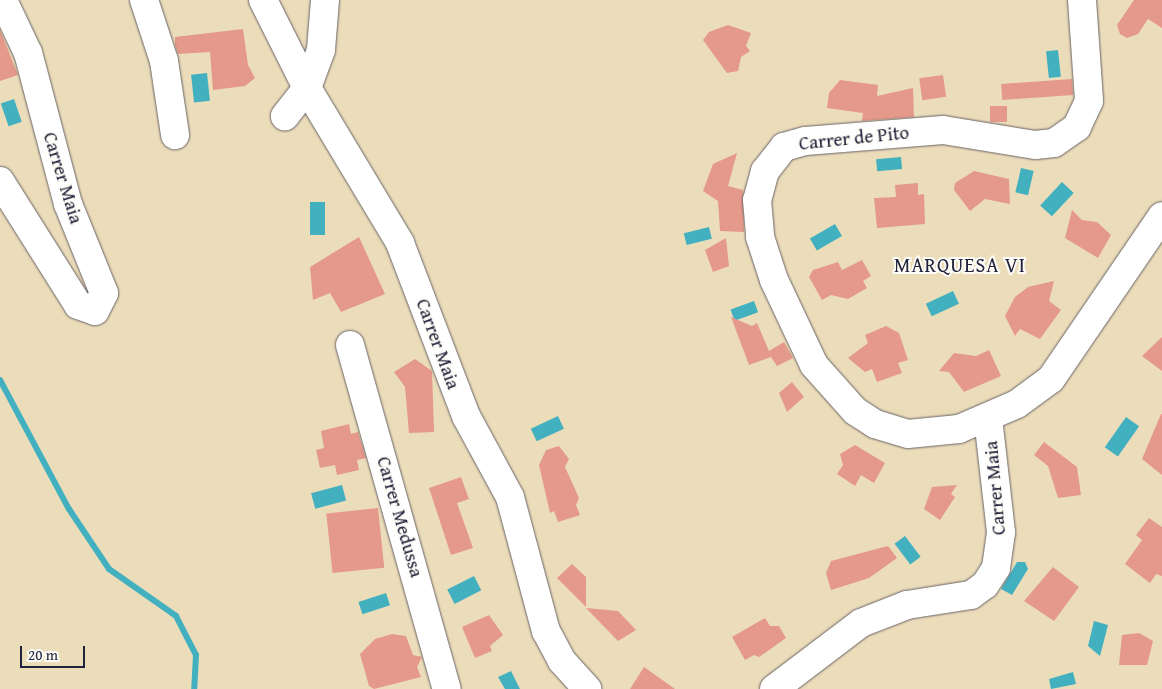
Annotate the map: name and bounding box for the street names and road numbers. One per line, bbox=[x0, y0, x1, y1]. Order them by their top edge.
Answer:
street label: Carrer de Pito bbox=[798, 121, 910, 155]
street label: Carrer Maia bbox=[38, 129, 88, 227]
street label: Carrer Maia bbox=[411, 296, 465, 392]
street label: Carrer Maia bbox=[980, 440, 1010, 536]
street label: Carrer Medussa bbox=[372, 454, 428, 580]

